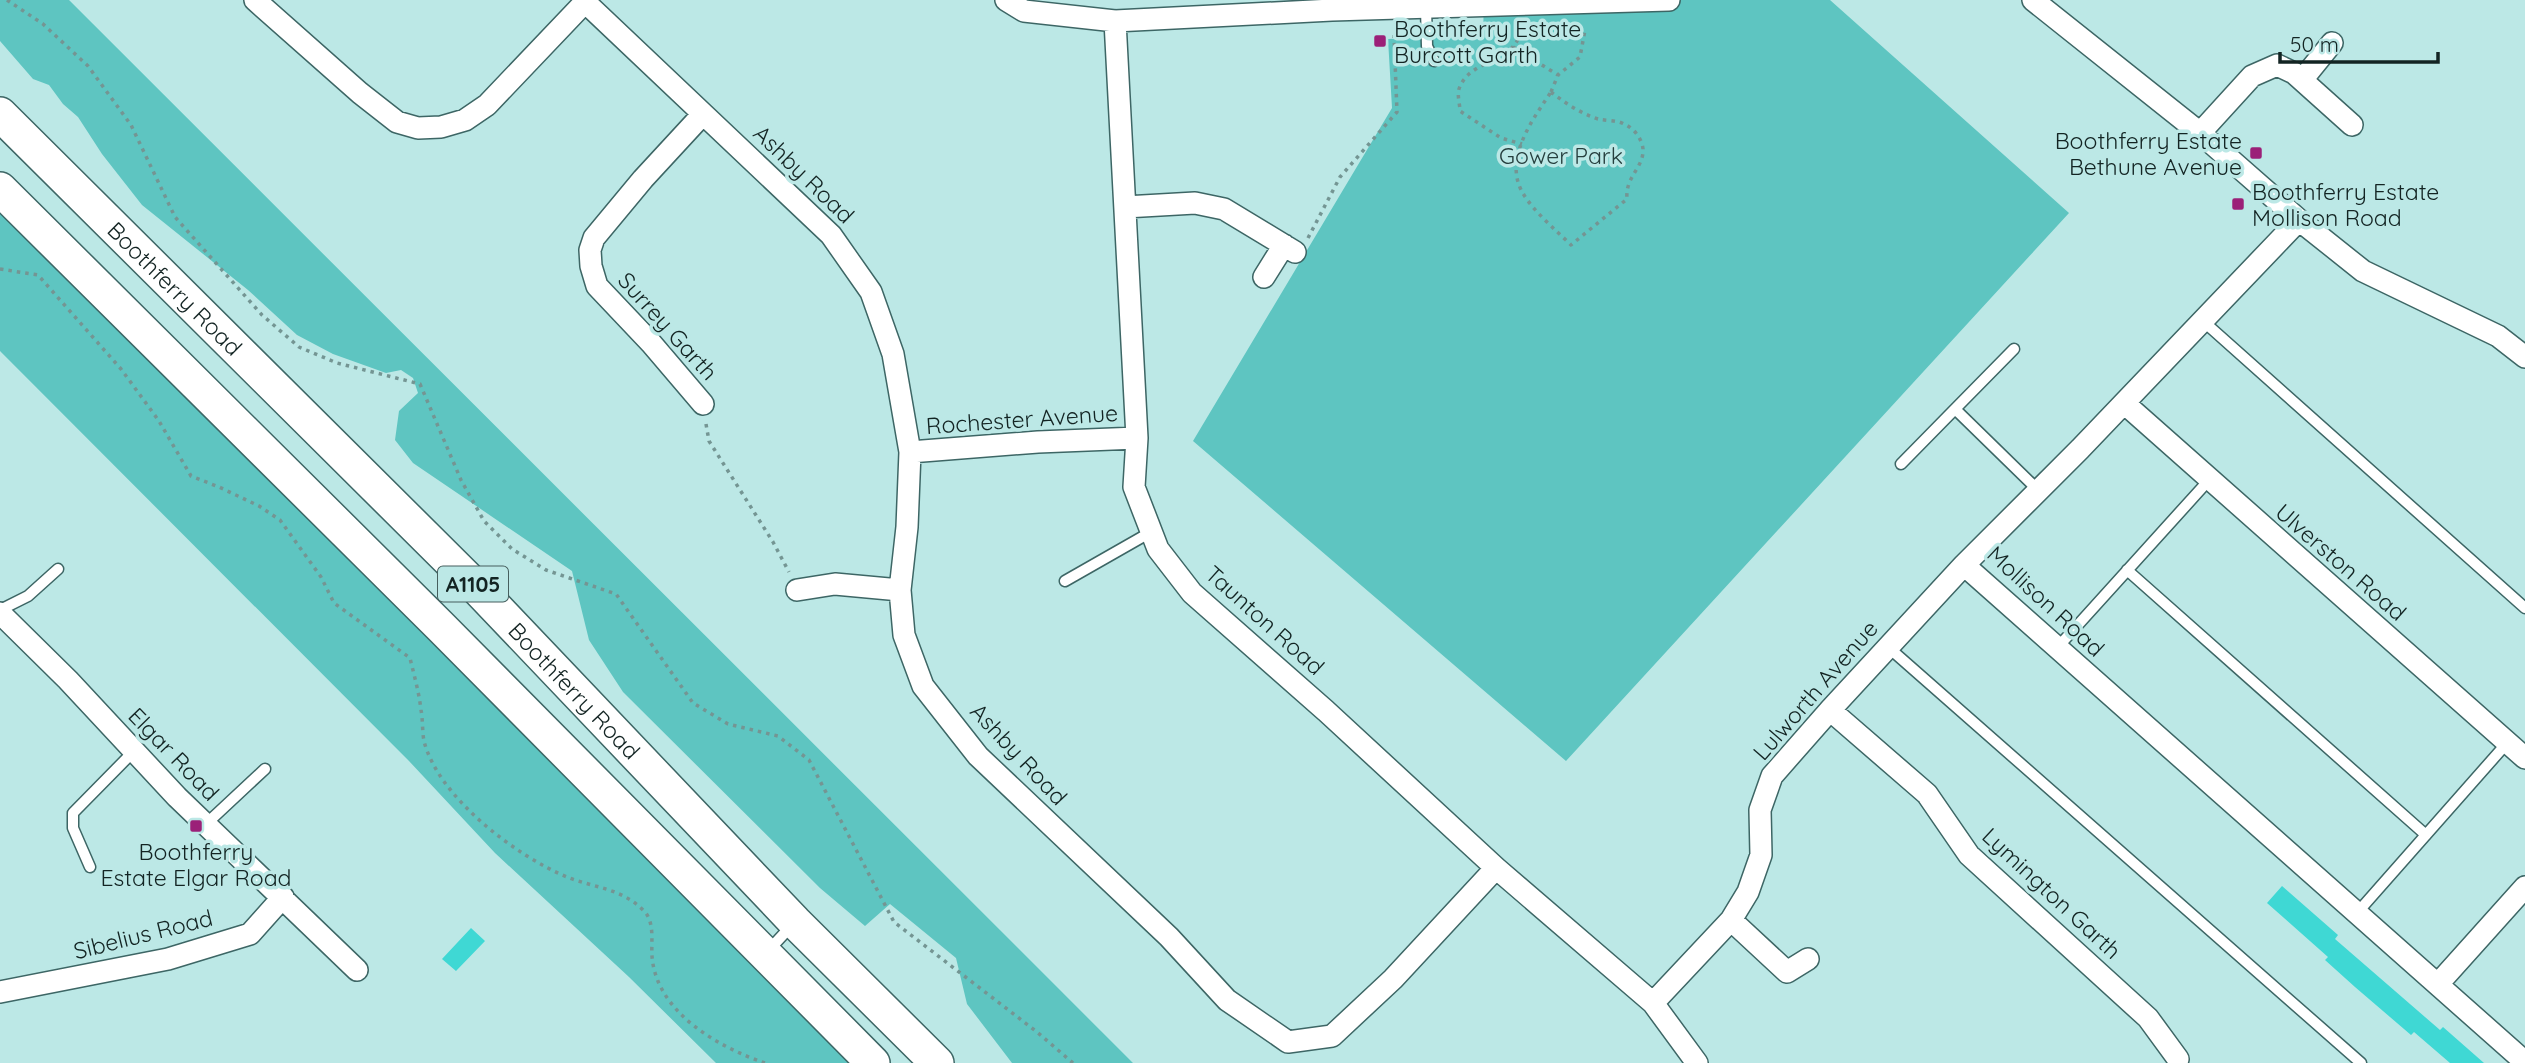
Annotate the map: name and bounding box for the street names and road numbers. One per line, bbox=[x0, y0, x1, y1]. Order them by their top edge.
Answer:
street label: Ashby Road bbox=[748, 119, 860, 229]
street label: Boothferry Road bbox=[102, 215, 249, 361]
street label: Surrey Garth bbox=[612, 266, 724, 386]
street label: Rochester Avenue bbox=[925, 398, 1119, 440]
street label: Ulverston Road bbox=[2270, 497, 2412, 627]
street label: Mollison Road bbox=[1981, 539, 2111, 663]
street label: Taunton Road bbox=[1200, 559, 1330, 681]
road number: A1105 bbox=[438, 566, 508, 602]
street label: Lulworth Avenue bbox=[1746, 614, 1884, 766]
street label: Boothferry Road bbox=[503, 616, 647, 765]
street label: Ashby Road bbox=[964, 697, 1074, 811]
street label: Elgar Road bbox=[122, 701, 226, 807]
street label: Lymington Garth bbox=[1976, 821, 2128, 965]
street label: Sibelius Road bbox=[70, 903, 216, 965]

